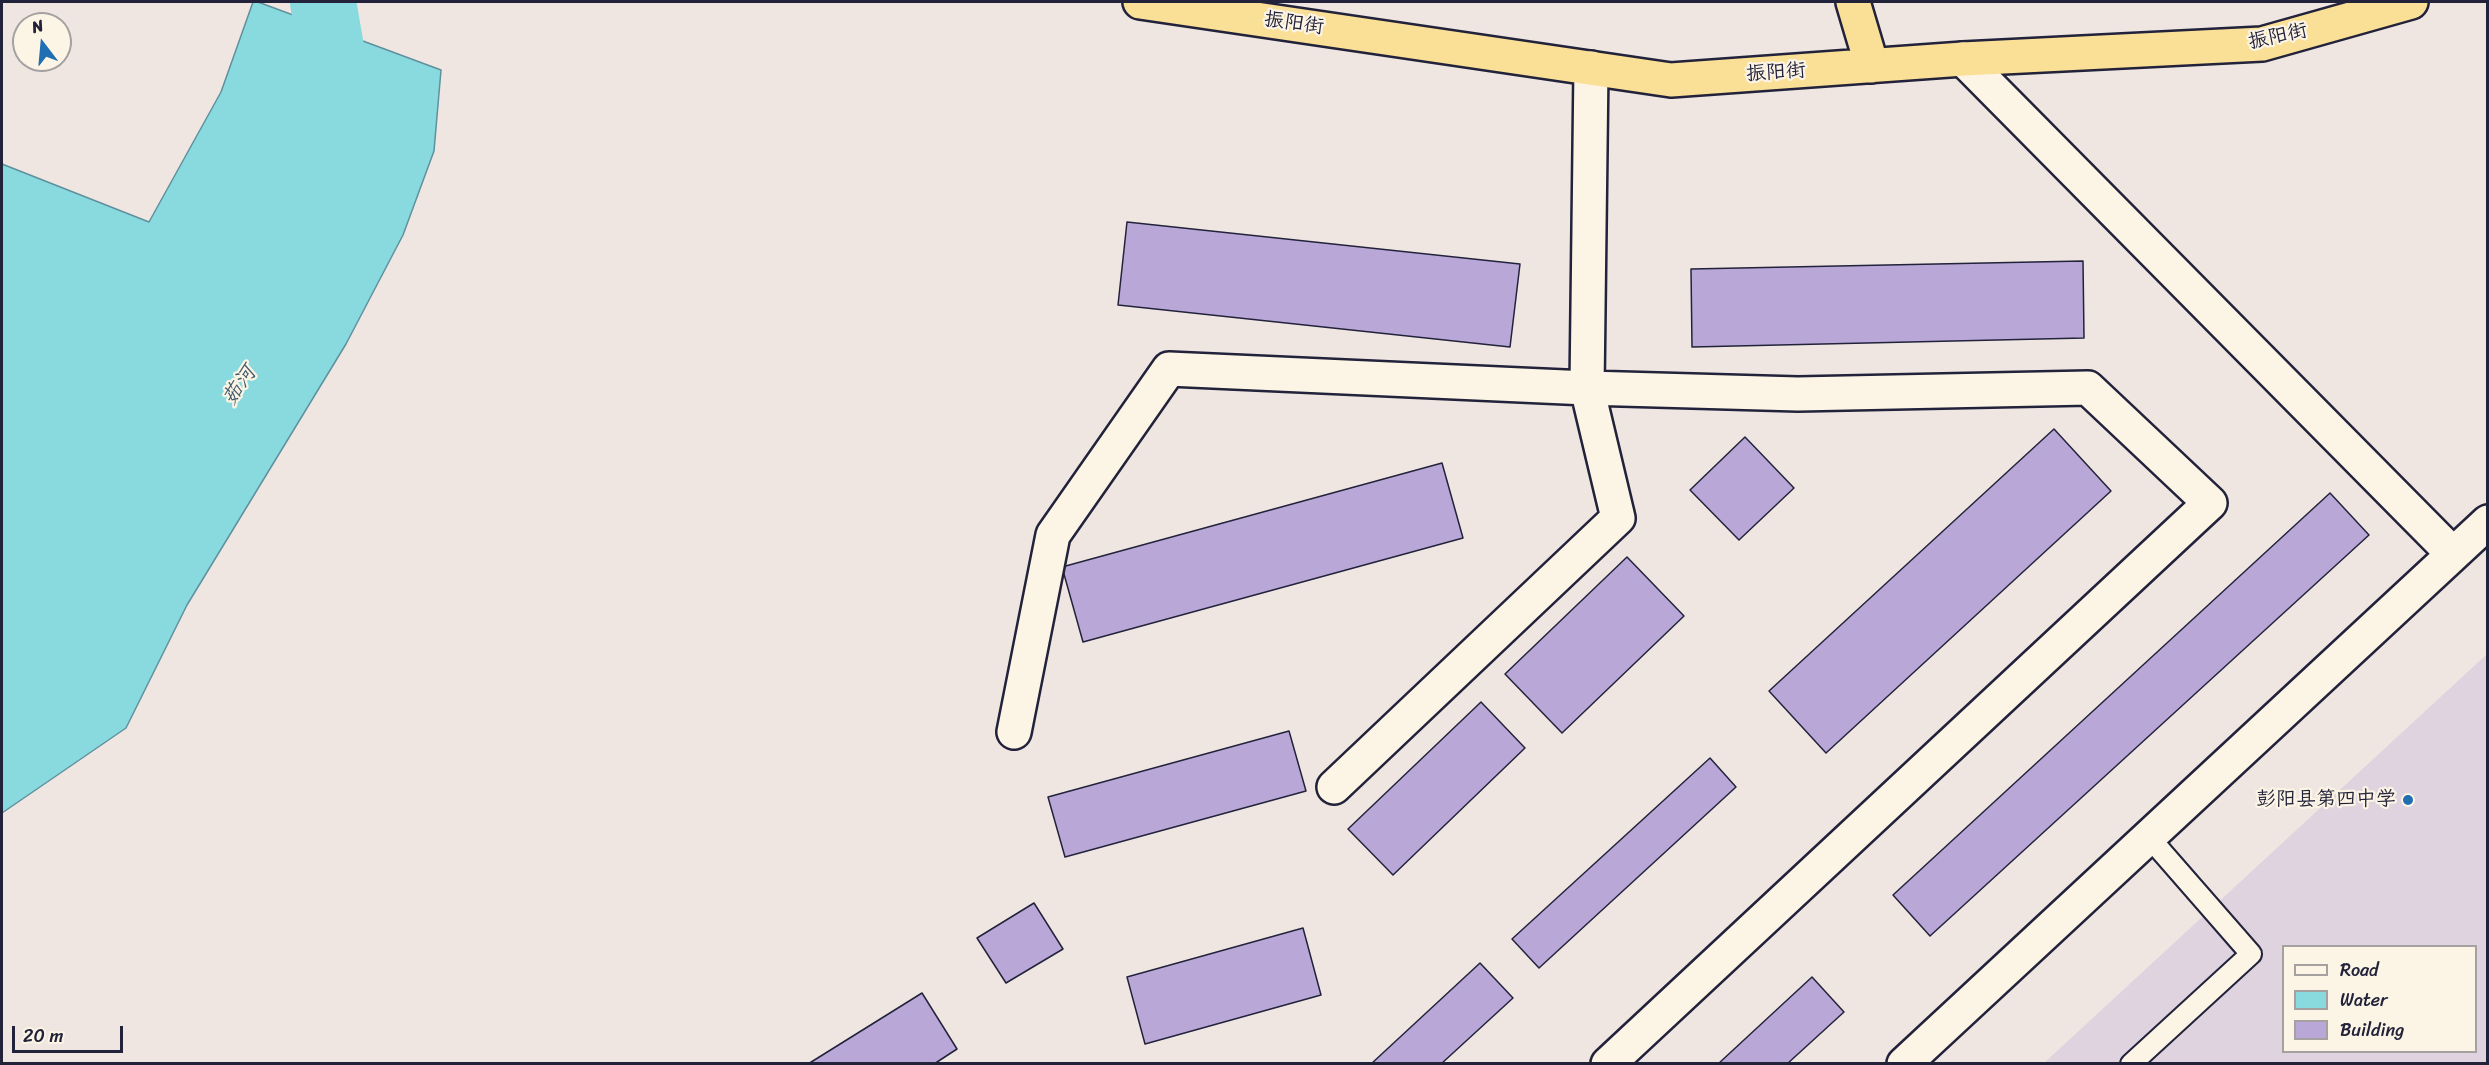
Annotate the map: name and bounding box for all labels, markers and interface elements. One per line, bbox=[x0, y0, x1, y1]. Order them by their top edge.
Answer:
street label: 振阳街 bbox=[1263, 8, 1325, 40]
text: N bbox=[28, 11, 47, 42]
north arrow bbox=[12, 12, 72, 72]
street label: 振阳街 bbox=[2246, 19, 2310, 55]
street label: 振阳街 bbox=[1745, 59, 1807, 87]
water label: 茹河 bbox=[218, 362, 262, 410]
place label: 彭阳县第四中学 bbox=[2256, 788, 2396, 812]
marker: 彭阳县第四中学 bbox=[2401, 793, 2415, 807]
legend bbox=[2282, 945, 2477, 1053]
text: Road bbox=[2340, 954, 2379, 986]
text: Water bbox=[2340, 984, 2387, 1016]
scale bar bbox=[15, 1014, 126, 1052]
text: Building bbox=[2340, 1014, 2404, 1046]
text: 20 m bbox=[23, 1020, 63, 1052]

